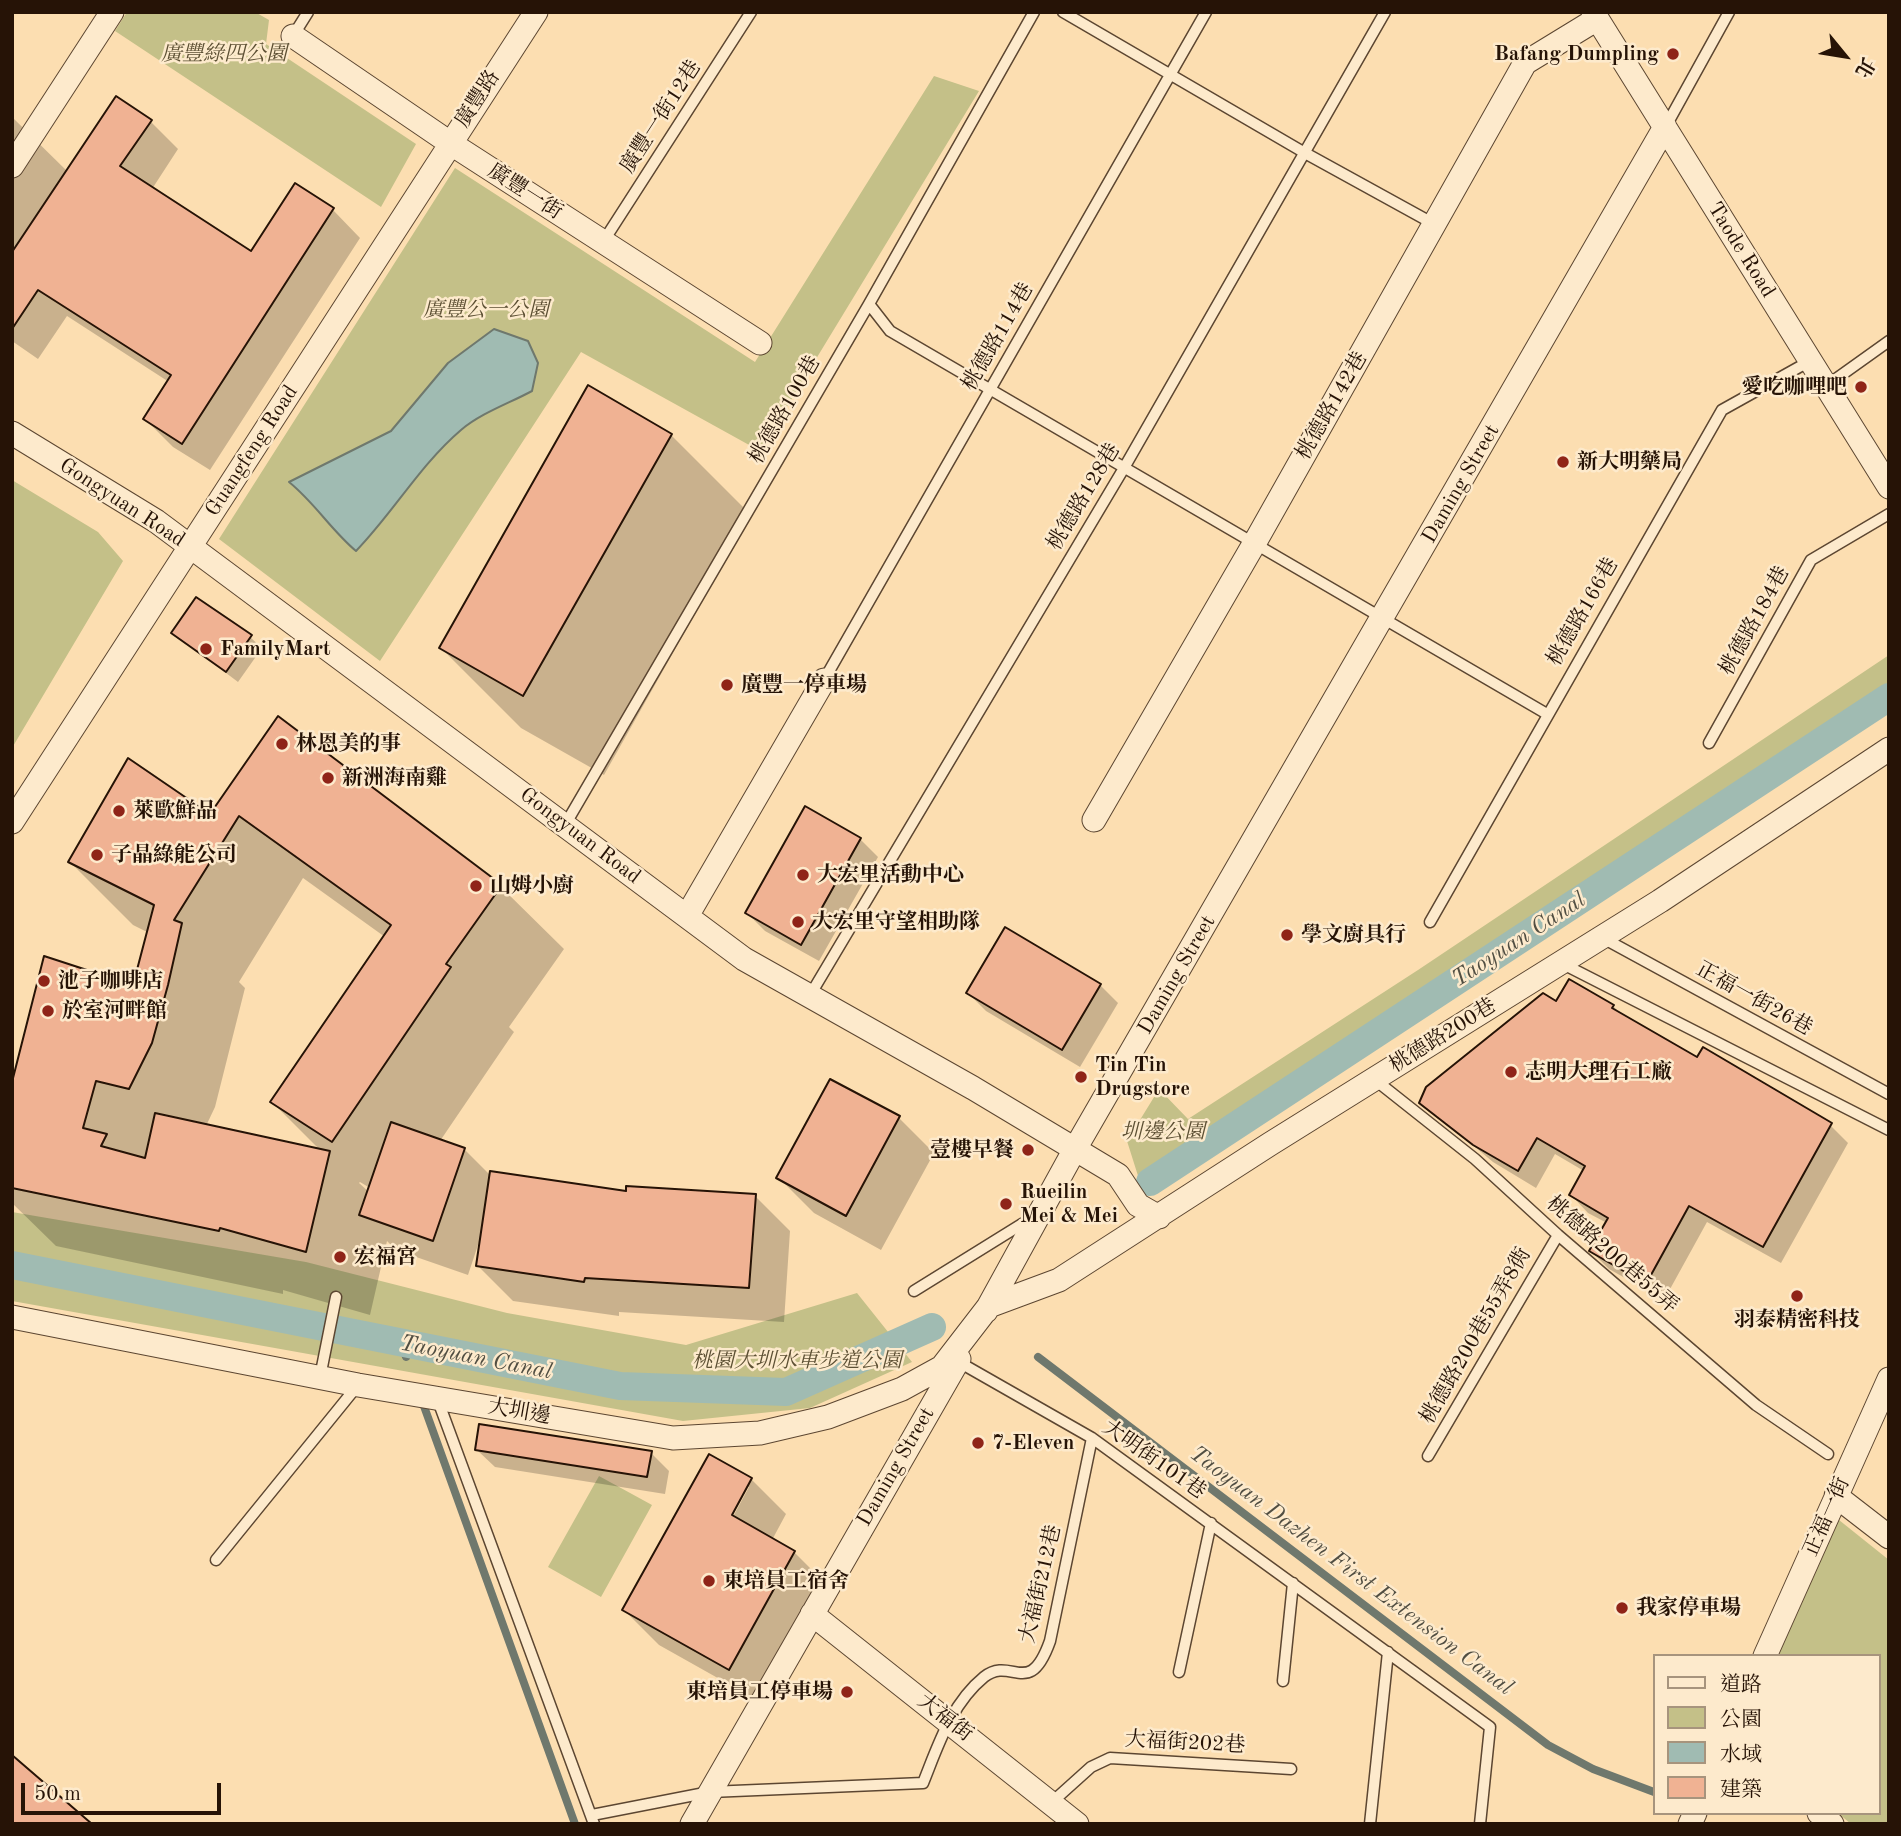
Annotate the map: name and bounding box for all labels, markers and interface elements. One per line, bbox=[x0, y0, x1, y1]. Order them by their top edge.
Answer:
north arrow bbox=[1810, 21, 1880, 91]
park label: 廣豐綠四公園 bbox=[161, 41, 287, 67]
place label: Bafang Dumpling bbox=[1494, 41, 1659, 67]
marker: Bafang Dumpling bbox=[1665, 46, 1681, 62]
text: 北 bbox=[1851, 54, 1877, 80]
street label: 廣豐一街12巷 bbox=[615, 56, 707, 178]
street label: 廣豐路 bbox=[450, 66, 506, 132]
street label: 廣豐一街 bbox=[483, 159, 567, 225]
street label: Taode Road bbox=[1702, 198, 1780, 302]
street label: 桃德路114巷 bbox=[957, 279, 1039, 395]
park label: 廣豐公一公園 bbox=[423, 297, 549, 323]
street label: 桃德路142巷 bbox=[1291, 348, 1373, 464]
street label: 桃德路100巷 bbox=[744, 352, 826, 468]
place label: 愛吃咖哩吧 bbox=[1742, 374, 1847, 400]
marker: 愛吃咖哩吧 bbox=[1853, 379, 1869, 395]
street label: Guangfeng Road bbox=[200, 381, 304, 521]
street label: Daming Street bbox=[1417, 420, 1505, 548]
street label: 桃德路128巷 bbox=[1042, 439, 1126, 555]
place label: 新大明藥局 bbox=[1577, 449, 1682, 475]
street label: Gongyuan Road bbox=[54, 453, 190, 553]
marker: 新大明藥局 bbox=[1555, 454, 1571, 470]
street label: 桃德路166巷 bbox=[1542, 554, 1624, 670]
street label: 桃德路184巷 bbox=[1715, 562, 1795, 680]
place label: FamilyMart bbox=[220, 636, 331, 662]
marker: FamilyMart bbox=[198, 641, 214, 657]
place label: 廣豐一停車場 bbox=[741, 672, 867, 698]
marker: 廣豐一停車場 bbox=[719, 677, 735, 693]
place label: 林恩美的事 bbox=[296, 731, 401, 757]
marker: 林恩美的事 bbox=[274, 736, 290, 752]
place label: 新洲海南雞 bbox=[342, 765, 447, 791]
marker: 新洲海南雞 bbox=[320, 770, 336, 786]
street label: Gongyuan Road bbox=[515, 782, 645, 890]
place label: 萊歐鮮品 bbox=[133, 798, 217, 824]
marker: 萊歐鮮品 bbox=[111, 803, 127, 819]
place label: 子晶綠能公司 bbox=[111, 842, 237, 868]
marker: 子晶綠能公司 bbox=[89, 847, 105, 863]
place label: 大宏里活動中心 bbox=[817, 862, 964, 888]
marker: 大宏里活動中心 bbox=[795, 867, 811, 883]
place label: 山姆小廚 bbox=[490, 873, 574, 899]
marker: 山姆小廚 bbox=[468, 878, 484, 894]
water label: Taoyuan Canal bbox=[1447, 886, 1591, 994]
place label: 大宏里守望相助隊 bbox=[812, 909, 980, 935]
street label: Daming Street bbox=[1133, 911, 1221, 1039]
marker: 大宏里守望相助隊 bbox=[790, 914, 806, 930]
place label: 學文廚具行 bbox=[1301, 922, 1406, 948]
marker: 學文廚具行 bbox=[1279, 927, 1295, 943]
street label: 正福一街26巷 bbox=[1691, 957, 1817, 1041]
place label: 池子咖啡店 bbox=[58, 968, 163, 994]
marker: 池子咖啡店 bbox=[36, 973, 52, 989]
street label: 桃德路200巷 bbox=[1385, 993, 1501, 1079]
place label: 於室河畔館 bbox=[62, 998, 167, 1024]
marker: 於室河畔館 bbox=[40, 1003, 56, 1019]
place label: Tin Tin Drugstore bbox=[1095, 1052, 1190, 1102]
place label: 志明大理石工廠 bbox=[1525, 1059, 1672, 1085]
marker: 志明大理石工廠 bbox=[1503, 1064, 1519, 1080]
marker: Tin Tin Drugstore bbox=[1073, 1069, 1089, 1085]
park label: 圳邊公園 bbox=[1121, 1119, 1205, 1145]
place label: 壹樓早餐 bbox=[930, 1137, 1014, 1163]
marker: 壹樓早餐 bbox=[1020, 1142, 1036, 1158]
place label: Rueilin Mei & Mei bbox=[1020, 1179, 1118, 1229]
street label: 桃德路200巷55弄 bbox=[1541, 1191, 1683, 1319]
marker: Rueilin Mei & Mei bbox=[998, 1196, 1014, 1212]
street label: 桃德路200巷55弄8衖 bbox=[1415, 1243, 1537, 1429]
place label: 宏福宮 bbox=[354, 1244, 417, 1270]
marker: 宏福宮 bbox=[332, 1249, 348, 1265]
marker: 羽泰精密科技 bbox=[1789, 1288, 1805, 1304]
place label: 羽泰精密科技 bbox=[1734, 1307, 1860, 1333]
water label: Taoyuan Canal bbox=[398, 1330, 554, 1386]
park label: 桃園大圳水車步道公園 bbox=[692, 1348, 902, 1374]
street label: 大圳邊 bbox=[486, 1394, 552, 1430]
street label: Daming Street bbox=[852, 1403, 940, 1531]
street label: 大明街101巷 bbox=[1097, 1415, 1211, 1505]
place label: 7-Eleven bbox=[992, 1430, 1074, 1456]
marker: 7-Eleven bbox=[970, 1435, 986, 1451]
water label: Taoyuan Dazhen First Extension Canal bbox=[1184, 1440, 1518, 1702]
street label: 正福一街 bbox=[1798, 1474, 1856, 1560]
street label: 大福街212巷 bbox=[1015, 1522, 1067, 1646]
place label: 東培員工宿舍 bbox=[723, 1568, 849, 1594]
marker: 東培員工宿舍 bbox=[701, 1573, 717, 1589]
place label: 我家停車場 bbox=[1636, 1595, 1741, 1621]
marker: 我家停車場 bbox=[1614, 1600, 1630, 1616]
legend bbox=[1652, 1654, 1880, 1815]
text: 道路 bbox=[1720, 1675, 1762, 1696]
place label: 東培員工停車場 bbox=[686, 1679, 833, 1705]
marker: 東培員工停車場 bbox=[839, 1684, 855, 1700]
street label: 大福街 bbox=[912, 1689, 978, 1747]
text: 公園 bbox=[1720, 1710, 1762, 1731]
street label: 大福街202巷 bbox=[1124, 1727, 1246, 1759]
text: 水域 bbox=[1720, 1745, 1762, 1766]
scale bar bbox=[24, 1770, 224, 1814]
text: 建築 bbox=[1720, 1780, 1762, 1801]
text: 50 m bbox=[34, 1784, 81, 1805]

